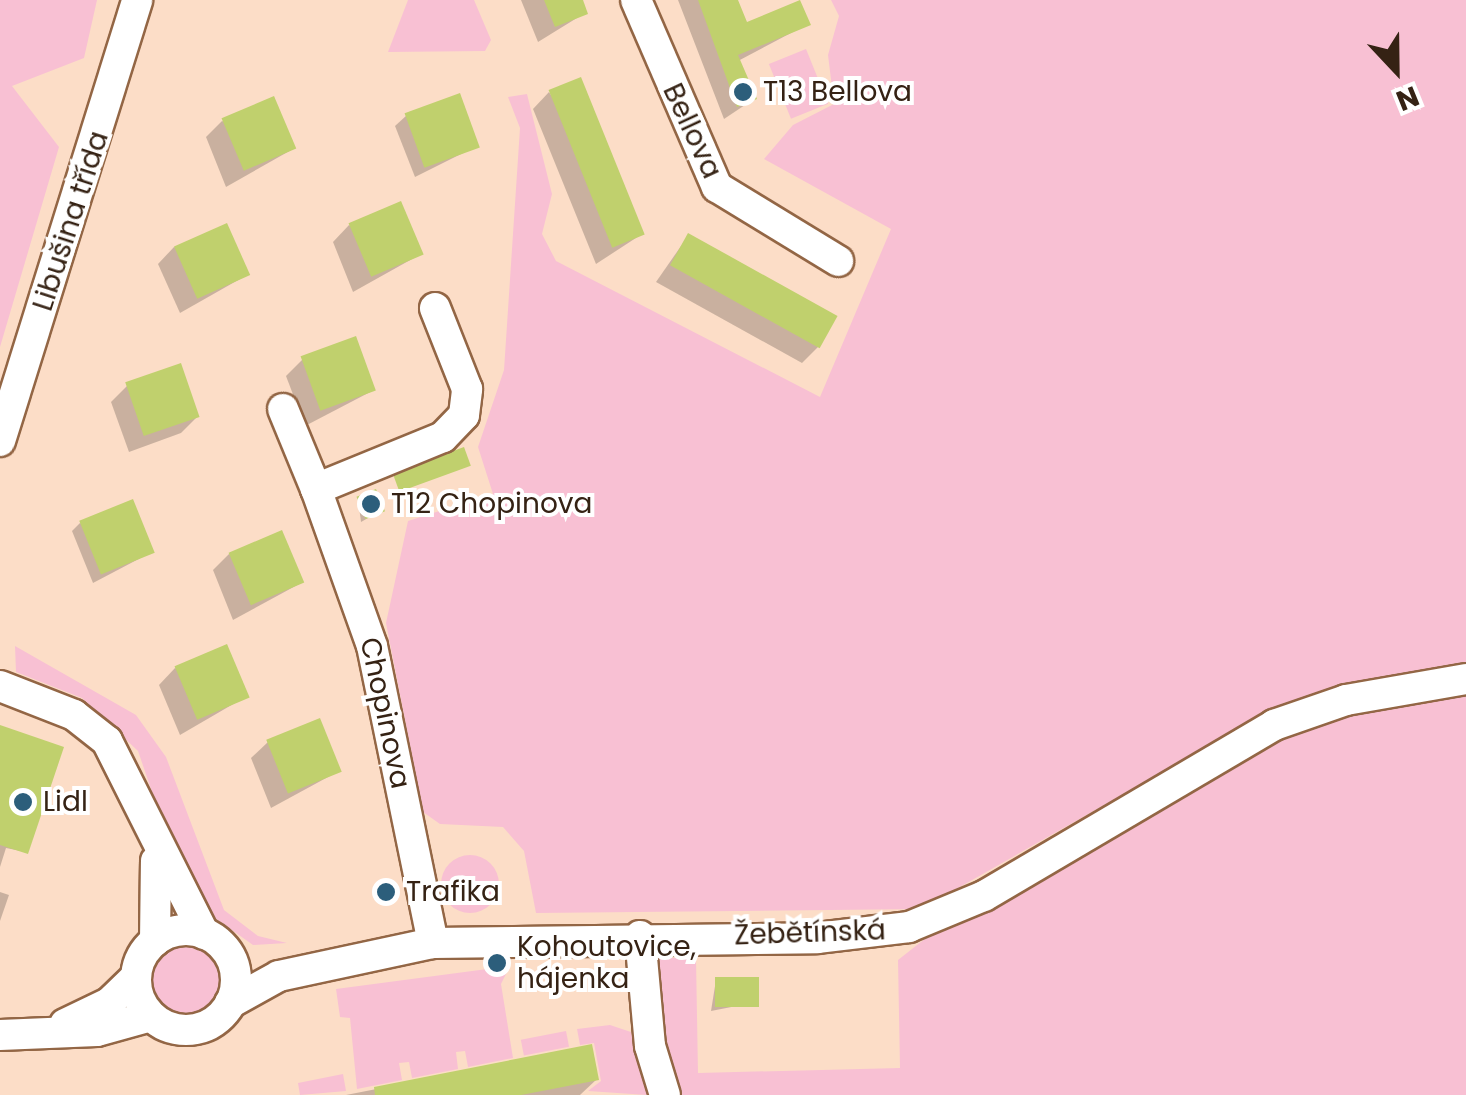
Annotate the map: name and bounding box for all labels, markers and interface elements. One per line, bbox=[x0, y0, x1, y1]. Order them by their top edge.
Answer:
north arrow bbox=[1346, 20, 1446, 120]
place label: T13 Bellova bbox=[763, 75, 912, 109]
text: N bbox=[1390, 76, 1424, 120]
street label: Bellova bbox=[655, 78, 729, 184]
marker: T13 Bellova bbox=[732, 81, 754, 103]
street label: Libušina třída bbox=[26, 127, 116, 315]
place label: T12 Chopinova bbox=[391, 487, 592, 521]
marker: T12 Chopinova bbox=[360, 493, 382, 515]
street label: Chopinova bbox=[353, 634, 417, 792]
place label: Lidl bbox=[43, 785, 88, 819]
marker: Lidl bbox=[12, 791, 34, 813]
place label: Trafika bbox=[406, 875, 500, 909]
marker: Trafika bbox=[375, 881, 397, 903]
street label: Žebětínská bbox=[734, 914, 886, 952]
place label: Kohoutovice, hájenka bbox=[517, 930, 696, 996]
marker: Kohoutovice, hájenka bbox=[486, 952, 508, 974]

